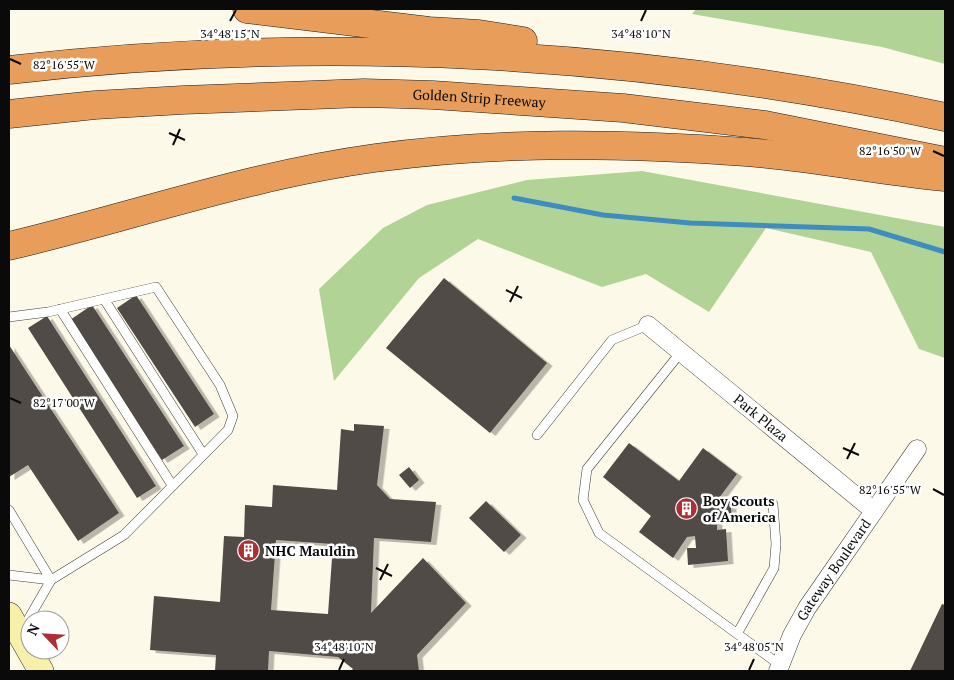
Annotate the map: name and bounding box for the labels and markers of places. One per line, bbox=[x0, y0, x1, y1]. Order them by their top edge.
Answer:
place label: Boy Scouts of America bbox=[703, 491, 776, 526]
building icon: Boy Scouts of America bbox=[675, 497, 699, 521]
building icon: NHC Mauldin bbox=[237, 539, 261, 563]
place label: NHC Mauldin bbox=[265, 541, 356, 560]

